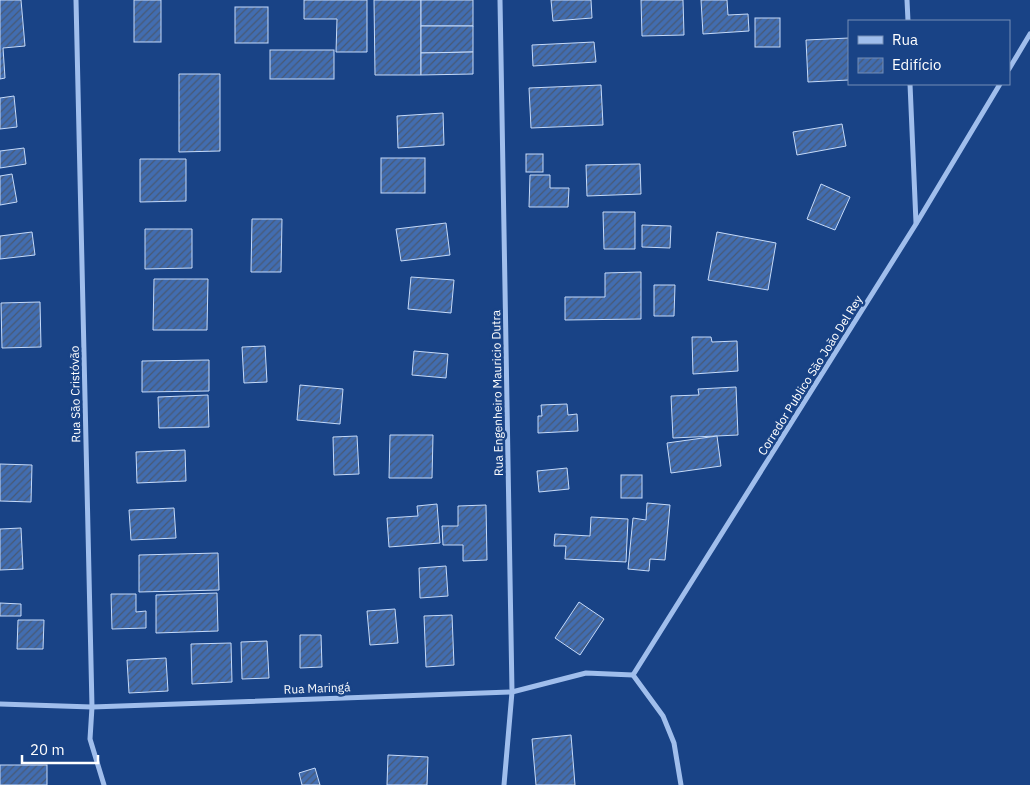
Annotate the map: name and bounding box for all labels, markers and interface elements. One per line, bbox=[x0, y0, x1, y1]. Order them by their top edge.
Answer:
legend bbox=[848, 20, 1010, 85]
text: Rua bbox=[892, 30, 918, 49]
text: Edifício bbox=[892, 55, 941, 74]
street label: Corredor Publico São João Del Rey bbox=[754, 292, 866, 458]
street label: Rua Engenheiro Mauricio Dutra bbox=[488, 309, 506, 476]
street label: Rua São Cristóvão bbox=[67, 345, 83, 443]
street label: Rua Maringá bbox=[283, 679, 351, 697]
scale bar bbox=[22, 732, 99, 764]
text: 20 m bbox=[30, 740, 65, 759]

